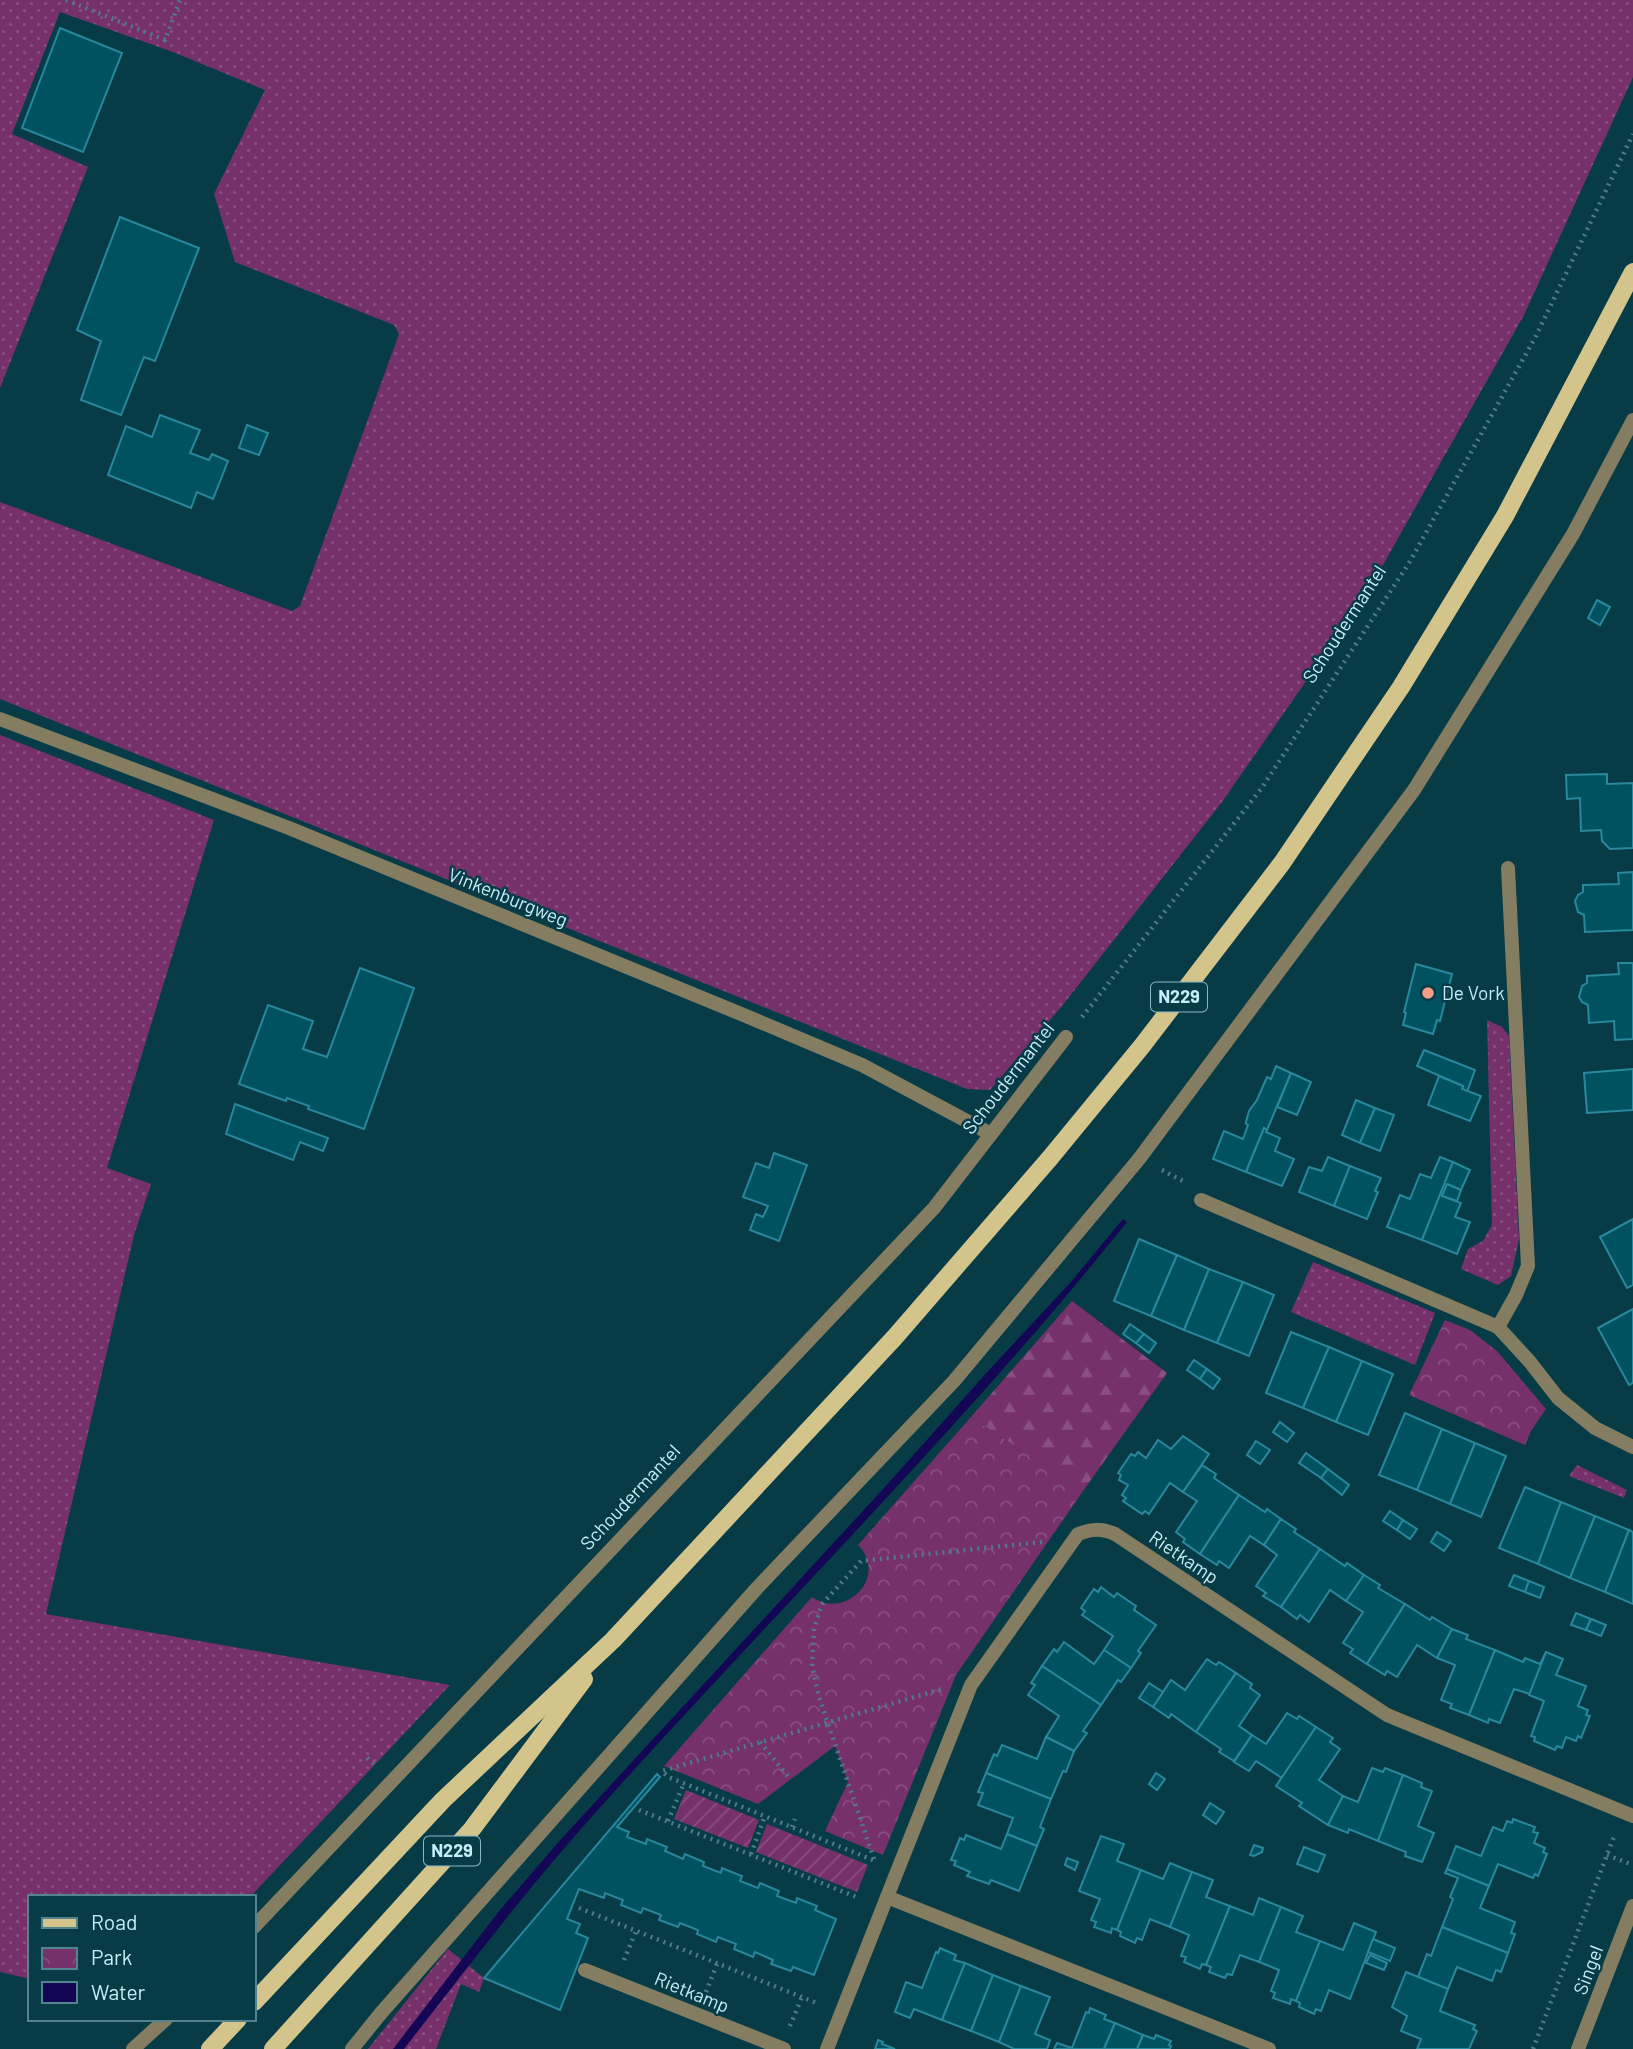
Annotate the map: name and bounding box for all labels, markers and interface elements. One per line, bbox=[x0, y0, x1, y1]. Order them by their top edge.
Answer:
street label: Schoudermantel bbox=[1297, 561, 1390, 687]
street label: Vinkenburgweg bbox=[445, 862, 571, 931]
place label: De Vork bbox=[1442, 981, 1505, 1004]
road number: N229 bbox=[1151, 982, 1207, 1012]
marker: De Vork bbox=[1420, 985, 1436, 1001]
street label: Schoudermantel bbox=[957, 1017, 1058, 1138]
street label: Schoudermantel bbox=[575, 1439, 684, 1554]
street label: Rietkamp bbox=[1145, 1525, 1223, 1588]
road number: N229 bbox=[424, 1837, 480, 1866]
legend bbox=[28, 1895, 256, 2021]
text: Road bbox=[91, 1909, 137, 1934]
street label: Singel bbox=[1568, 1942, 1607, 1998]
text: Park bbox=[91, 1944, 132, 1969]
street label: Rietkamp bbox=[651, 1966, 733, 2017]
text: Water bbox=[91, 1979, 146, 2004]

